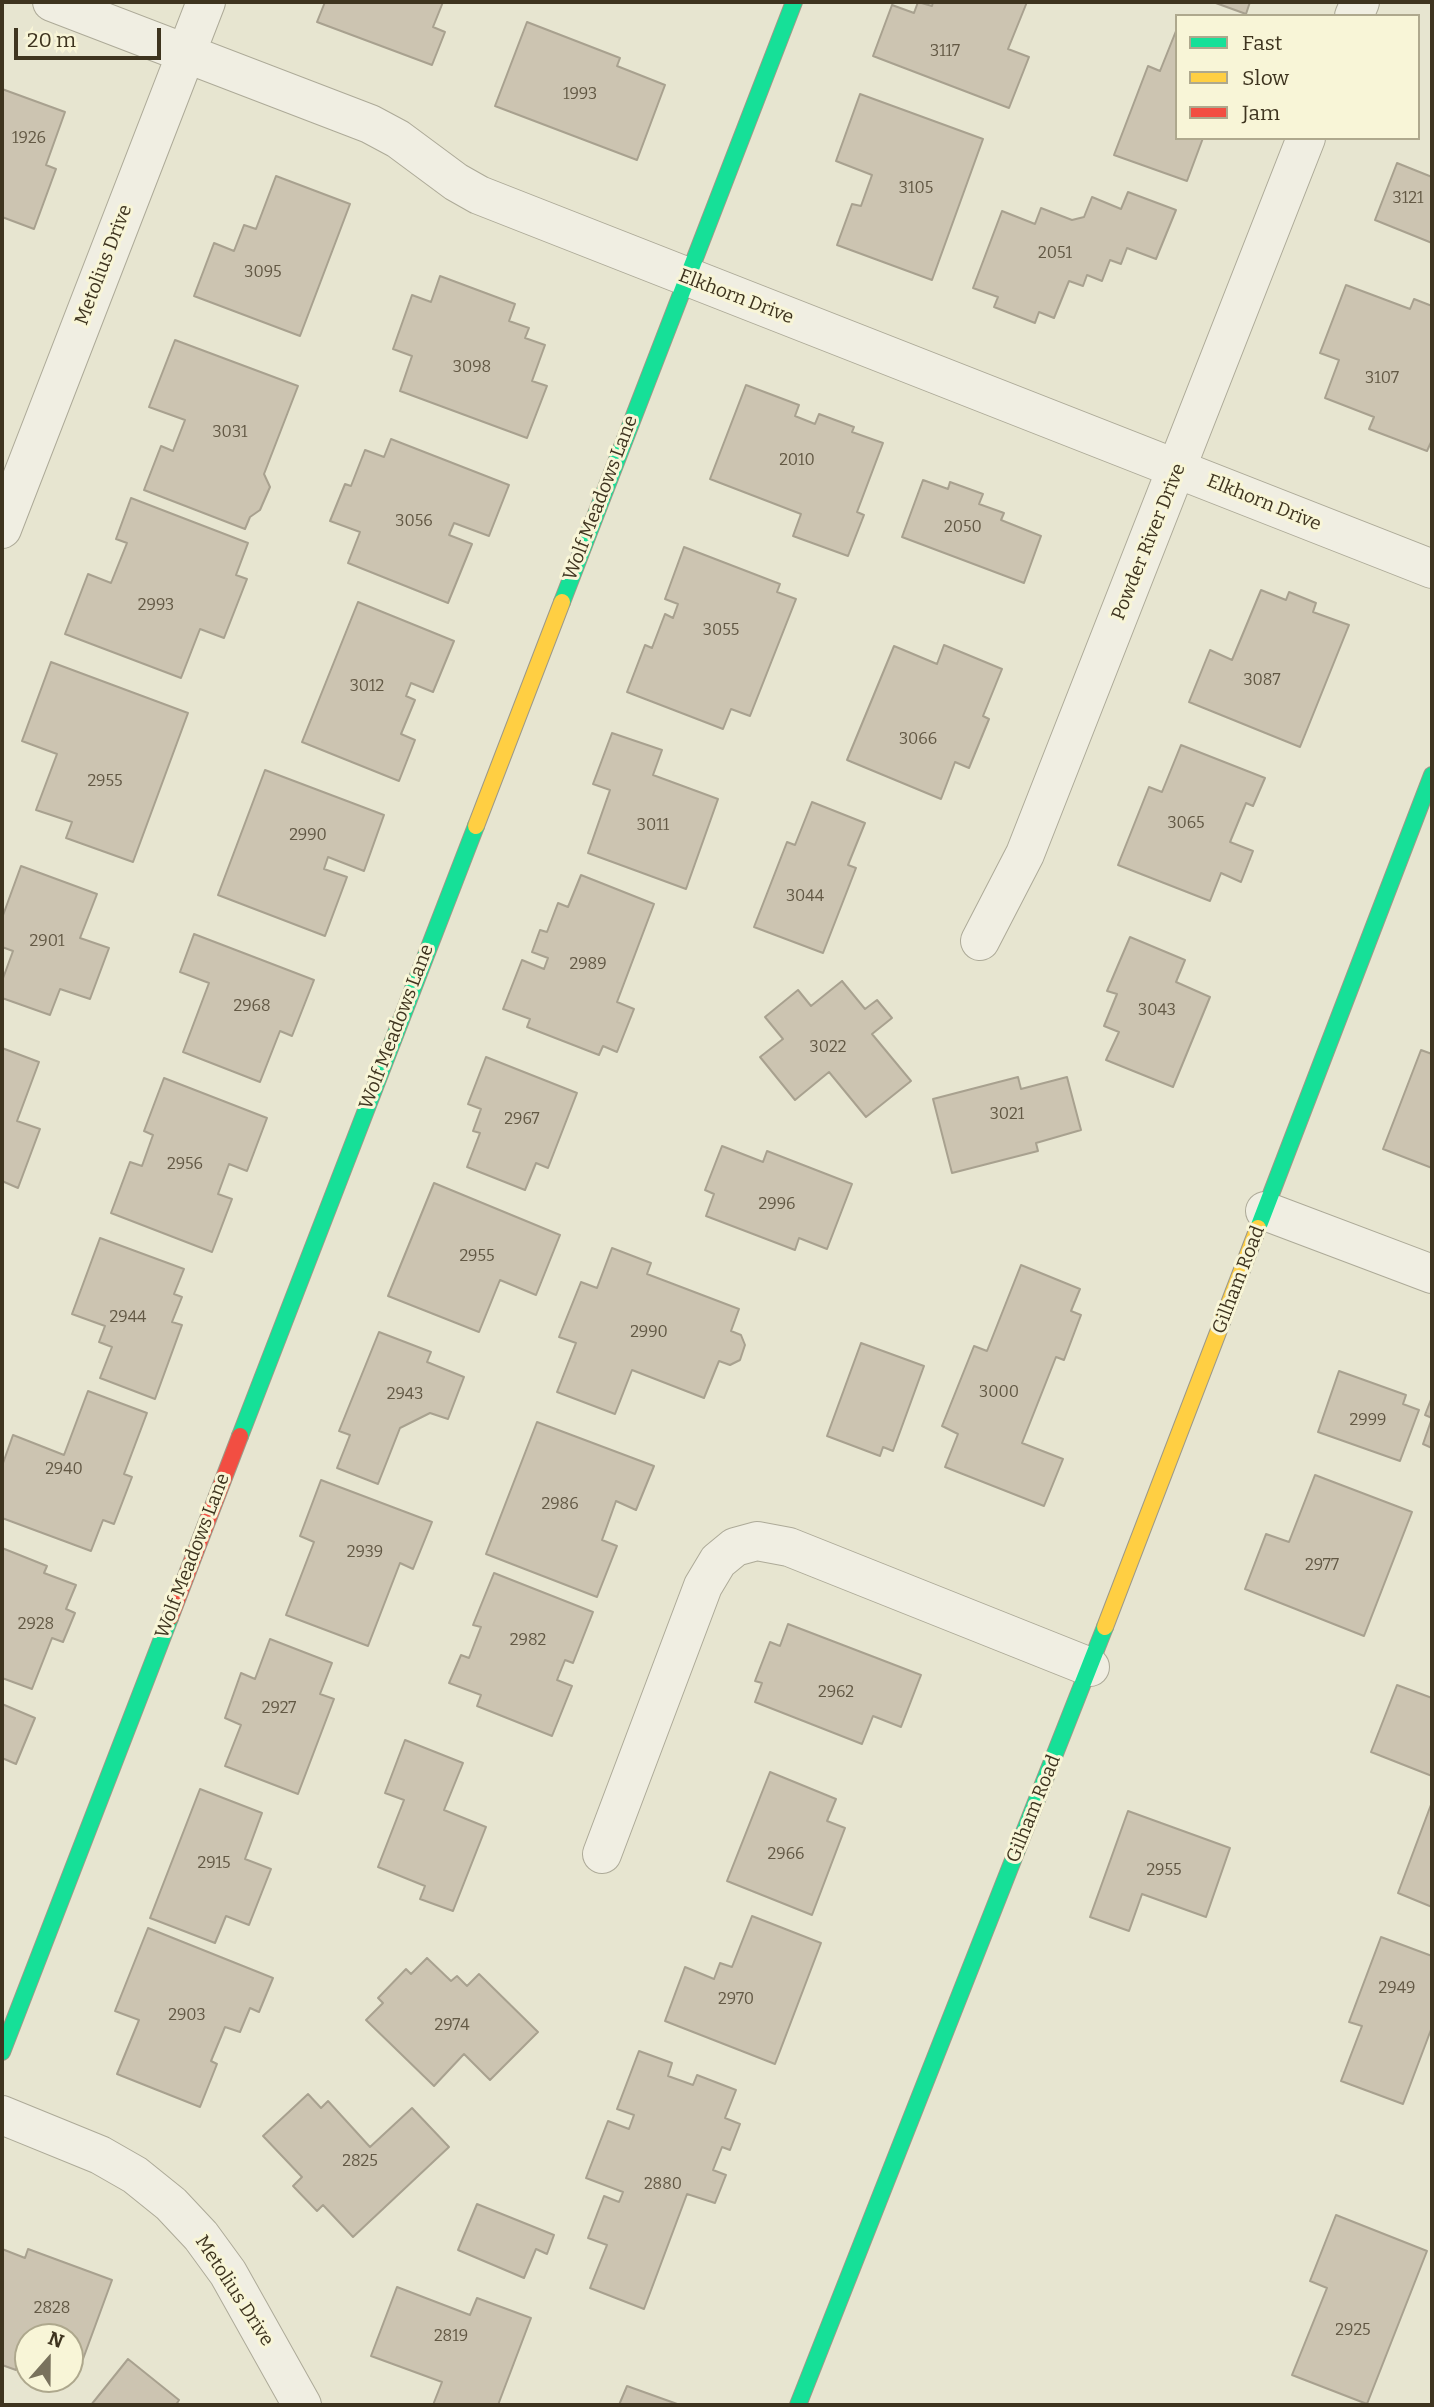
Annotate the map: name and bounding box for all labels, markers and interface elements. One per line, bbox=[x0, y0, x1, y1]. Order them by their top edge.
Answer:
scale bar bbox=[18, 14, 164, 58]
legend bbox=[1175, 14, 1420, 140]
text: 20 m bbox=[27, 27, 76, 53]
text: Fast bbox=[1242, 30, 1282, 56]
house number: 3117 bbox=[930, 42, 960, 62]
text: Slow bbox=[1242, 65, 1289, 91]
house number: 1993 bbox=[563, 85, 597, 105]
text: Jam bbox=[1242, 100, 1280, 126]
house number: 1926 bbox=[12, 129, 46, 149]
house number: 3105 bbox=[899, 179, 933, 199]
house number: 3121 bbox=[1393, 189, 1423, 209]
street label: Metolius Drive bbox=[71, 202, 137, 328]
house number: 2051 bbox=[1038, 244, 1072, 264]
house number: 3095 bbox=[244, 263, 282, 283]
street label: Elkhorn Drive bbox=[675, 265, 797, 329]
house number: 3098 bbox=[453, 358, 491, 378]
house number: 3107 bbox=[1365, 369, 1399, 389]
street label: Wolf Meadows Lane bbox=[559, 412, 643, 584]
house number: 3031 bbox=[213, 423, 247, 443]
house number: 2010 bbox=[779, 451, 815, 471]
street label: Powder River Drive bbox=[1107, 460, 1191, 624]
street label: Elkhorn Drive bbox=[1204, 470, 1324, 536]
house number: 3056 bbox=[395, 512, 433, 532]
house number: 2050 bbox=[944, 518, 982, 538]
house number: 2993 bbox=[138, 596, 174, 616]
house number: 3055 bbox=[703, 621, 739, 641]
house number: 3087 bbox=[1243, 671, 1281, 691]
house number: 3012 bbox=[350, 677, 384, 697]
house number: 3066 bbox=[899, 730, 937, 750]
house number: 2955 bbox=[87, 772, 123, 792]
house number: 3065 bbox=[1167, 814, 1205, 834]
house number: 3011 bbox=[637, 816, 669, 836]
house number: 2990 bbox=[289, 826, 327, 846]
house number: 3044 bbox=[786, 887, 824, 907]
house number: 2901 bbox=[30, 932, 64, 952]
street label: Wolf Meadows Lane bbox=[355, 941, 439, 1113]
house number: 2989 bbox=[569, 955, 607, 975]
house number: 2968 bbox=[233, 997, 271, 1017]
house number: 3043 bbox=[1138, 1001, 1176, 1021]
house number: 3022 bbox=[810, 1038, 846, 1058]
house number: 3021 bbox=[990, 1105, 1024, 1125]
house number: 2967 bbox=[504, 1110, 540, 1130]
house number: 2956 bbox=[167, 1155, 203, 1175]
house number: 2996 bbox=[759, 1195, 795, 1215]
street label: Gilham Road bbox=[1208, 1223, 1270, 1337]
house number: 2955 bbox=[459, 1247, 495, 1267]
house number: 2944 bbox=[110, 1308, 146, 1328]
house number: 2990 bbox=[630, 1323, 668, 1343]
house number: 3000 bbox=[979, 1383, 1019, 1403]
house number: 2943 bbox=[387, 1385, 423, 1405]
house number: 2999 bbox=[1350, 1411, 1386, 1431]
house number: 2940 bbox=[45, 1460, 83, 1480]
street label: Wolf Meadows Lane bbox=[151, 1470, 235, 1642]
house number: 2986 bbox=[541, 1495, 579, 1515]
house number: 2939 bbox=[347, 1543, 383, 1563]
house number: 2977 bbox=[1305, 1556, 1339, 1576]
house number: 2928 bbox=[18, 1615, 54, 1635]
house number: 2982 bbox=[510, 1631, 546, 1651]
house number: 2962 bbox=[818, 1683, 854, 1703]
house number: 2927 bbox=[262, 1699, 296, 1719]
street label: Gilham Road bbox=[1002, 1752, 1066, 1866]
house number: 2966 bbox=[768, 1845, 804, 1865]
house number: 2915 bbox=[197, 1854, 231, 1874]
house number: 2955 bbox=[1146, 1861, 1182, 1881]
house number: 2949 bbox=[1379, 1979, 1415, 1999]
house number: 2970 bbox=[718, 1990, 754, 2010]
house number: 2903 bbox=[168, 2006, 206, 2026]
house number: 2974 bbox=[434, 2016, 470, 2036]
house number: 2825 bbox=[342, 2152, 378, 2172]
house number: 2880 bbox=[644, 2175, 682, 2195]
street label: Metolius Drive bbox=[190, 2231, 278, 2351]
house number: 2828 bbox=[34, 2299, 70, 2319]
house number: 2925 bbox=[1335, 2321, 1371, 2341]
north arrow bbox=[14, 2323, 84, 2393]
text: N bbox=[45, 2326, 67, 2353]
house number: 2819 bbox=[434, 2327, 468, 2347]

